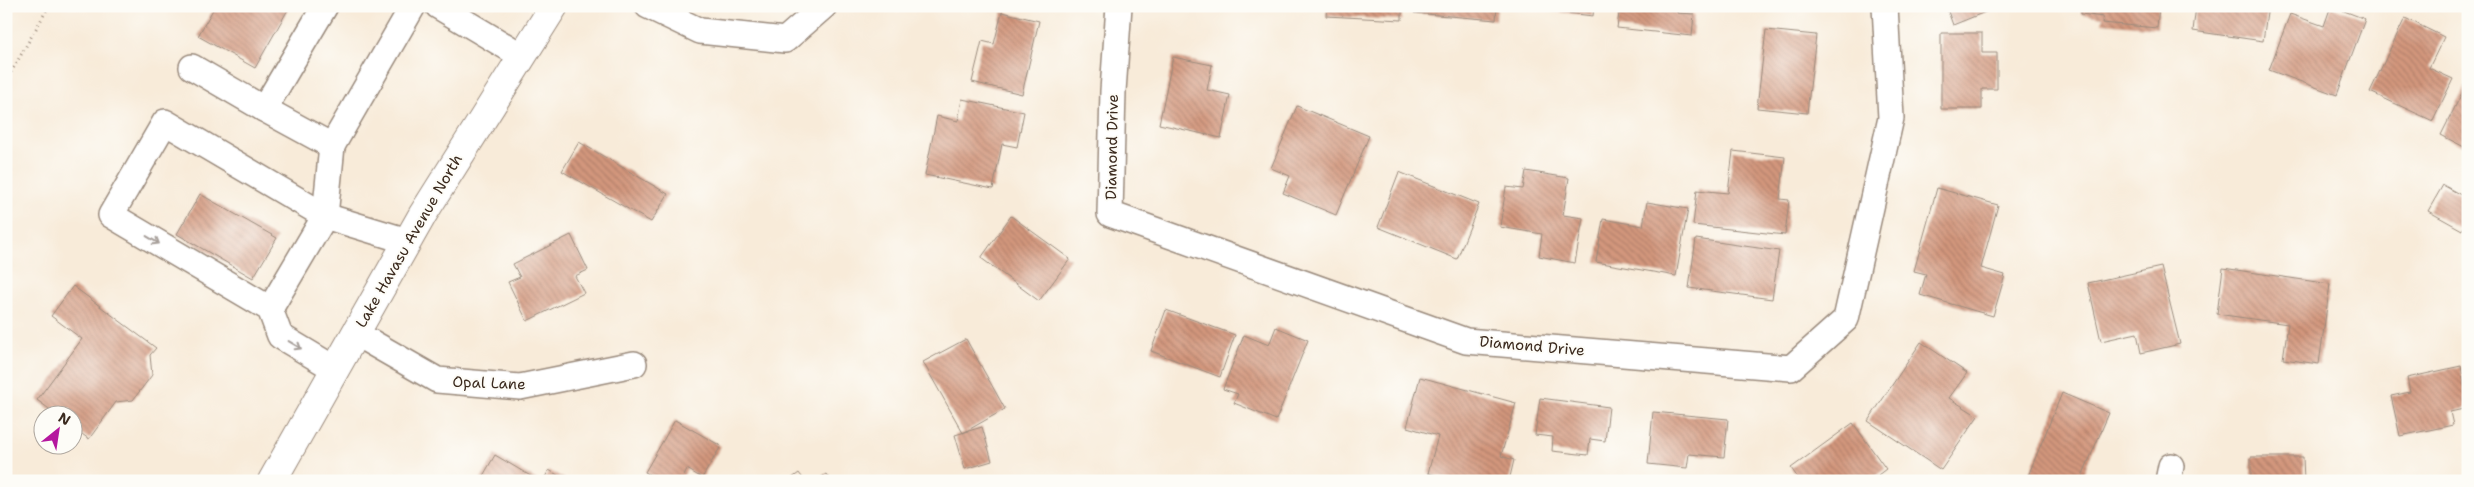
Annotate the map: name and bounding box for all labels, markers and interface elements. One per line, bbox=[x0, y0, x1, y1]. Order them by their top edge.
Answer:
street label: Diamond Drive bbox=[1101, 94, 1123, 200]
street label: Lake Havasu Avenue North bbox=[351, 151, 467, 331]
one-way arrow bbox=[145, 235, 160, 245]
street label: Diamond Drive bbox=[1478, 331, 1586, 361]
one-way arrow bbox=[287, 341, 301, 351]
street label: Opal Lane bbox=[452, 372, 526, 394]
north arrow bbox=[32, 404, 82, 454]
text: N bbox=[55, 408, 74, 429]

